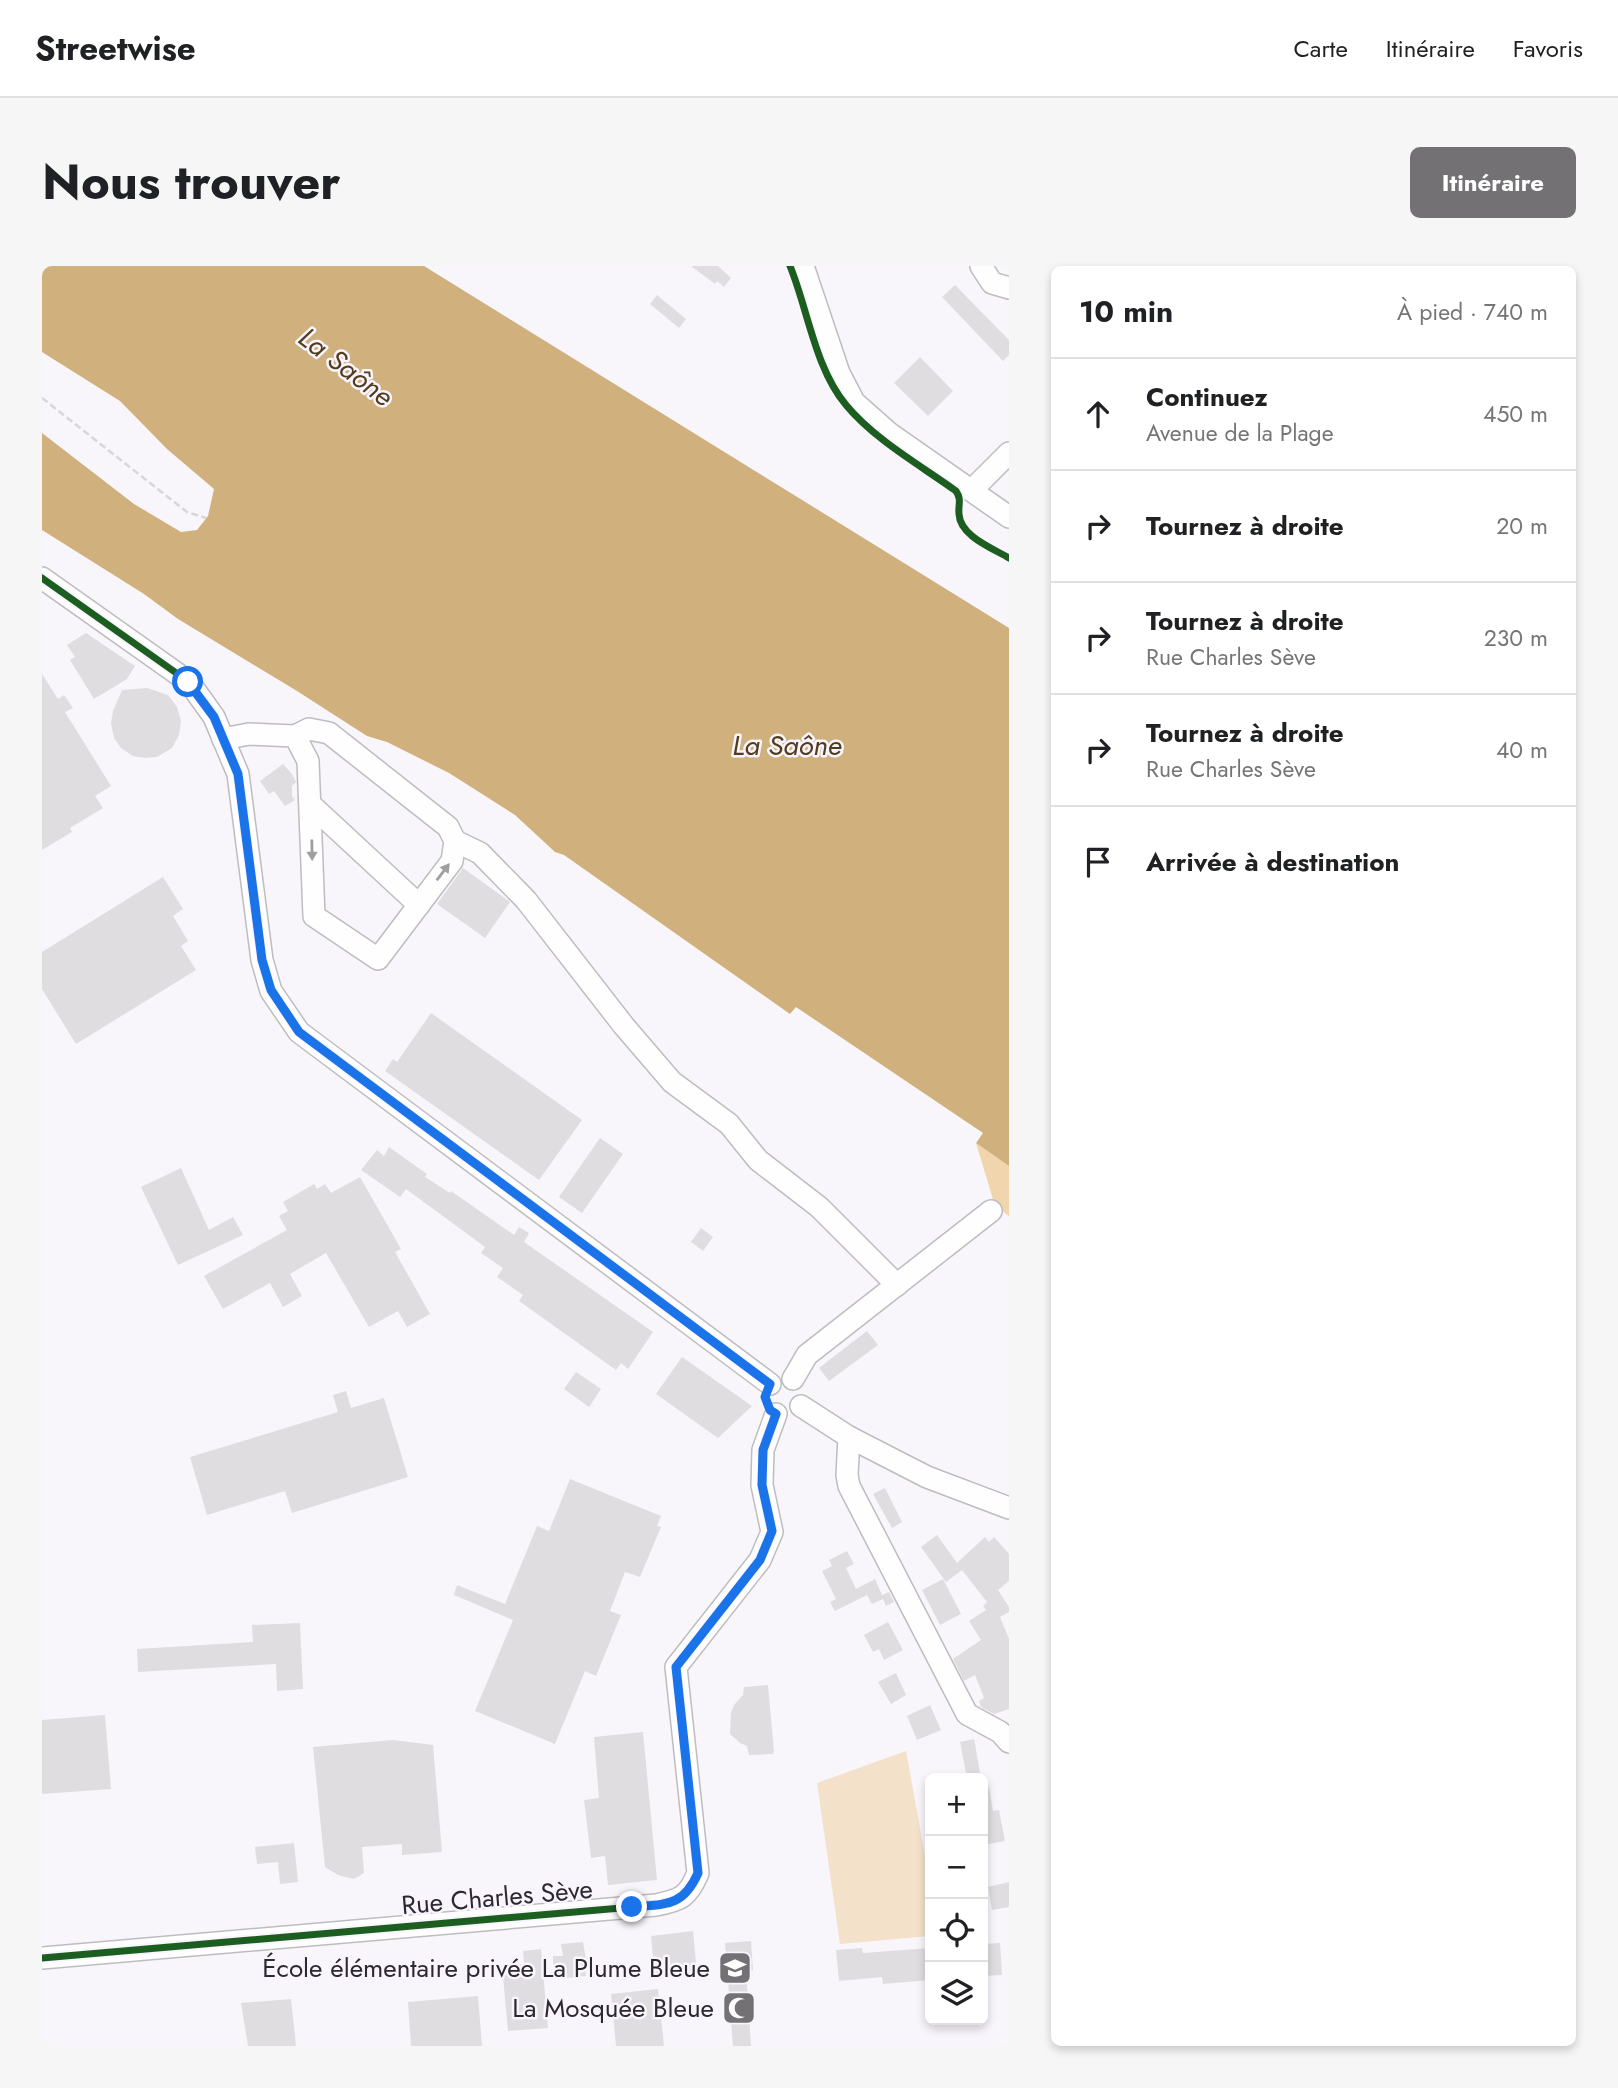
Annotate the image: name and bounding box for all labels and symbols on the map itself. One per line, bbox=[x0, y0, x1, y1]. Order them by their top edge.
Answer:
water label: La Saône bbox=[290, 318, 402, 416]
route start bbox=[172, 666, 203, 697]
water label: La Saône bbox=[732, 725, 842, 766]
one-way arrow bbox=[306, 839, 318, 861]
one-way arrow bbox=[436, 863, 450, 881]
street label: Rue Charles Sève bbox=[400, 1870, 594, 1924]
route end bbox=[616, 1891, 647, 1922]
place label: École élémentaire privée La Plume Bleue bbox=[262, 1949, 710, 1987]
school or university icon: École élémentaire privée La Plume Bleue bbox=[716, 1949, 754, 1987]
place label: La Mosquée Bleue bbox=[512, 1989, 714, 2027]
mosque icon: La Mosquée Bleue bbox=[720, 1989, 758, 2027]

